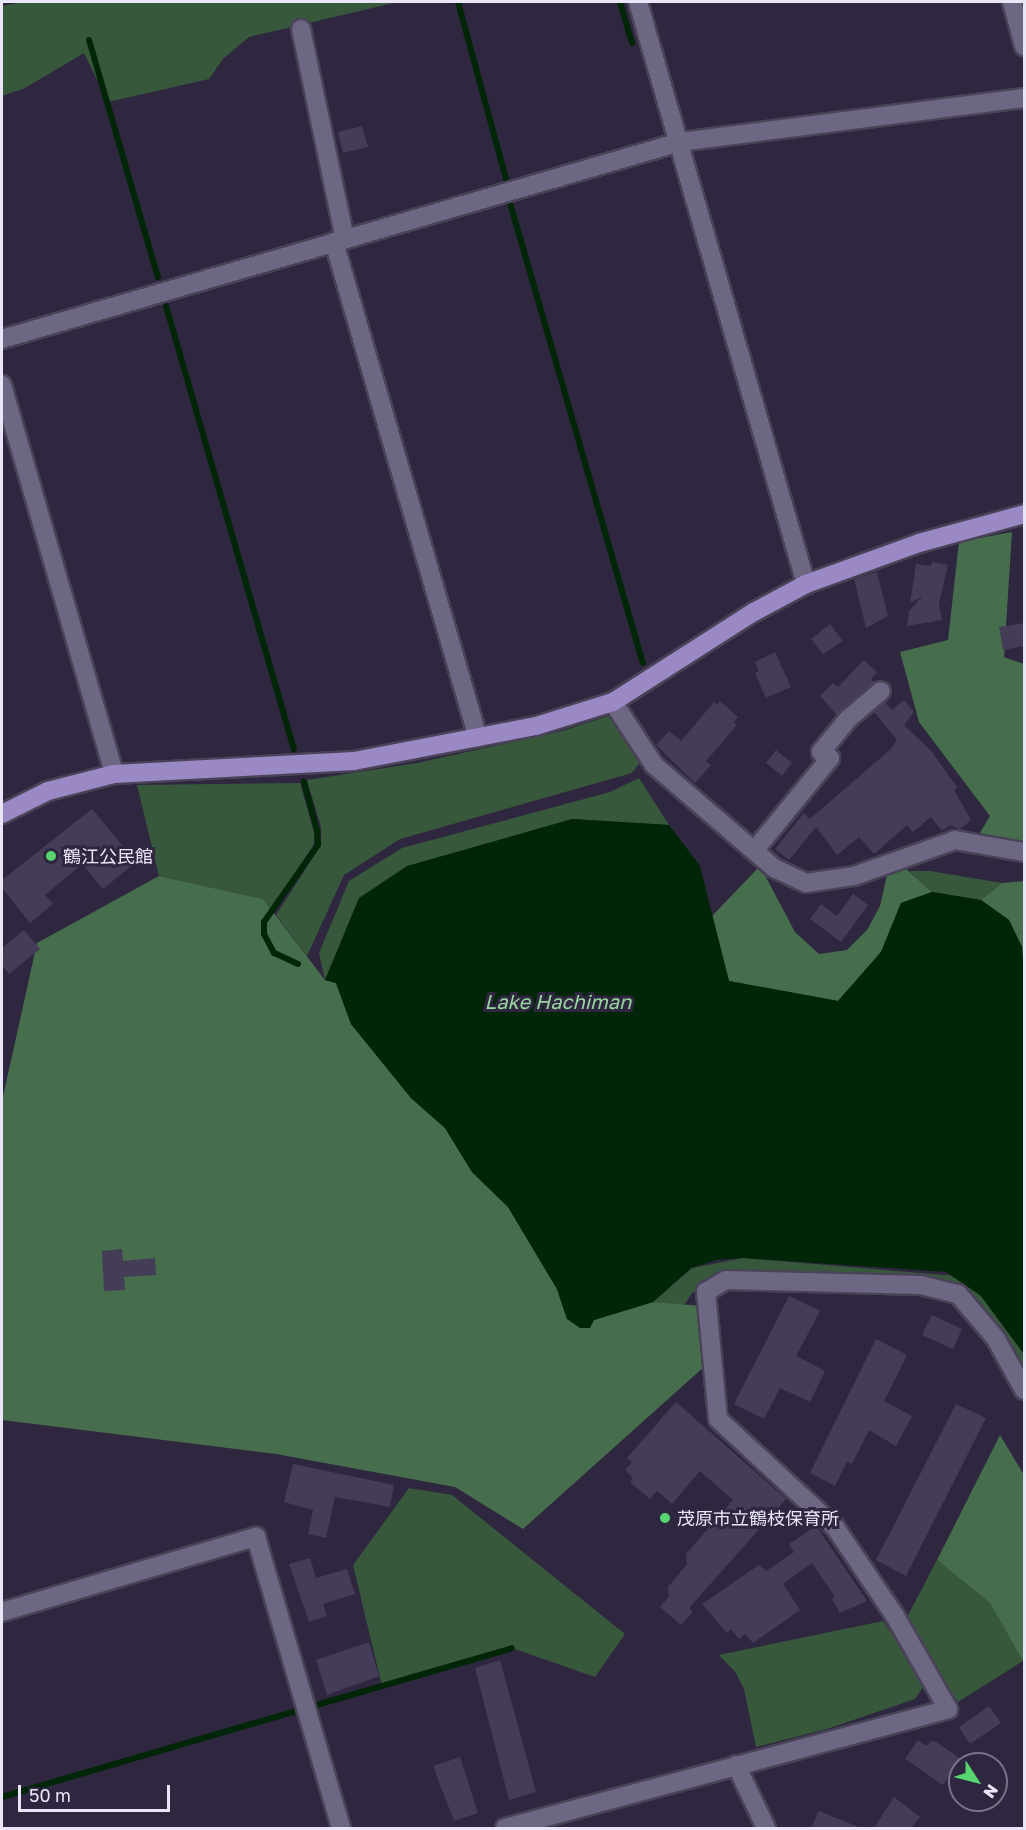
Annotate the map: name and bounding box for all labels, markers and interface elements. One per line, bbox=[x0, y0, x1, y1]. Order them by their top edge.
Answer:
place label: 鶴江公民館 bbox=[63, 845, 153, 867]
marker: 鶴江公民館 bbox=[44, 849, 58, 863]
water label: Lake Hachiman bbox=[485, 989, 631, 1013]
place label: 茂原市立鶴枝保育所 bbox=[677, 1507, 839, 1529]
marker: 茂原市立鶴枝保育所 bbox=[658, 1511, 672, 1525]
north arrow bbox=[948, 1752, 1008, 1812]
scale bar bbox=[21, 1773, 172, 1811]
text: N bbox=[979, 1781, 1003, 1802]
text: 50 m bbox=[29, 1784, 71, 1806]

